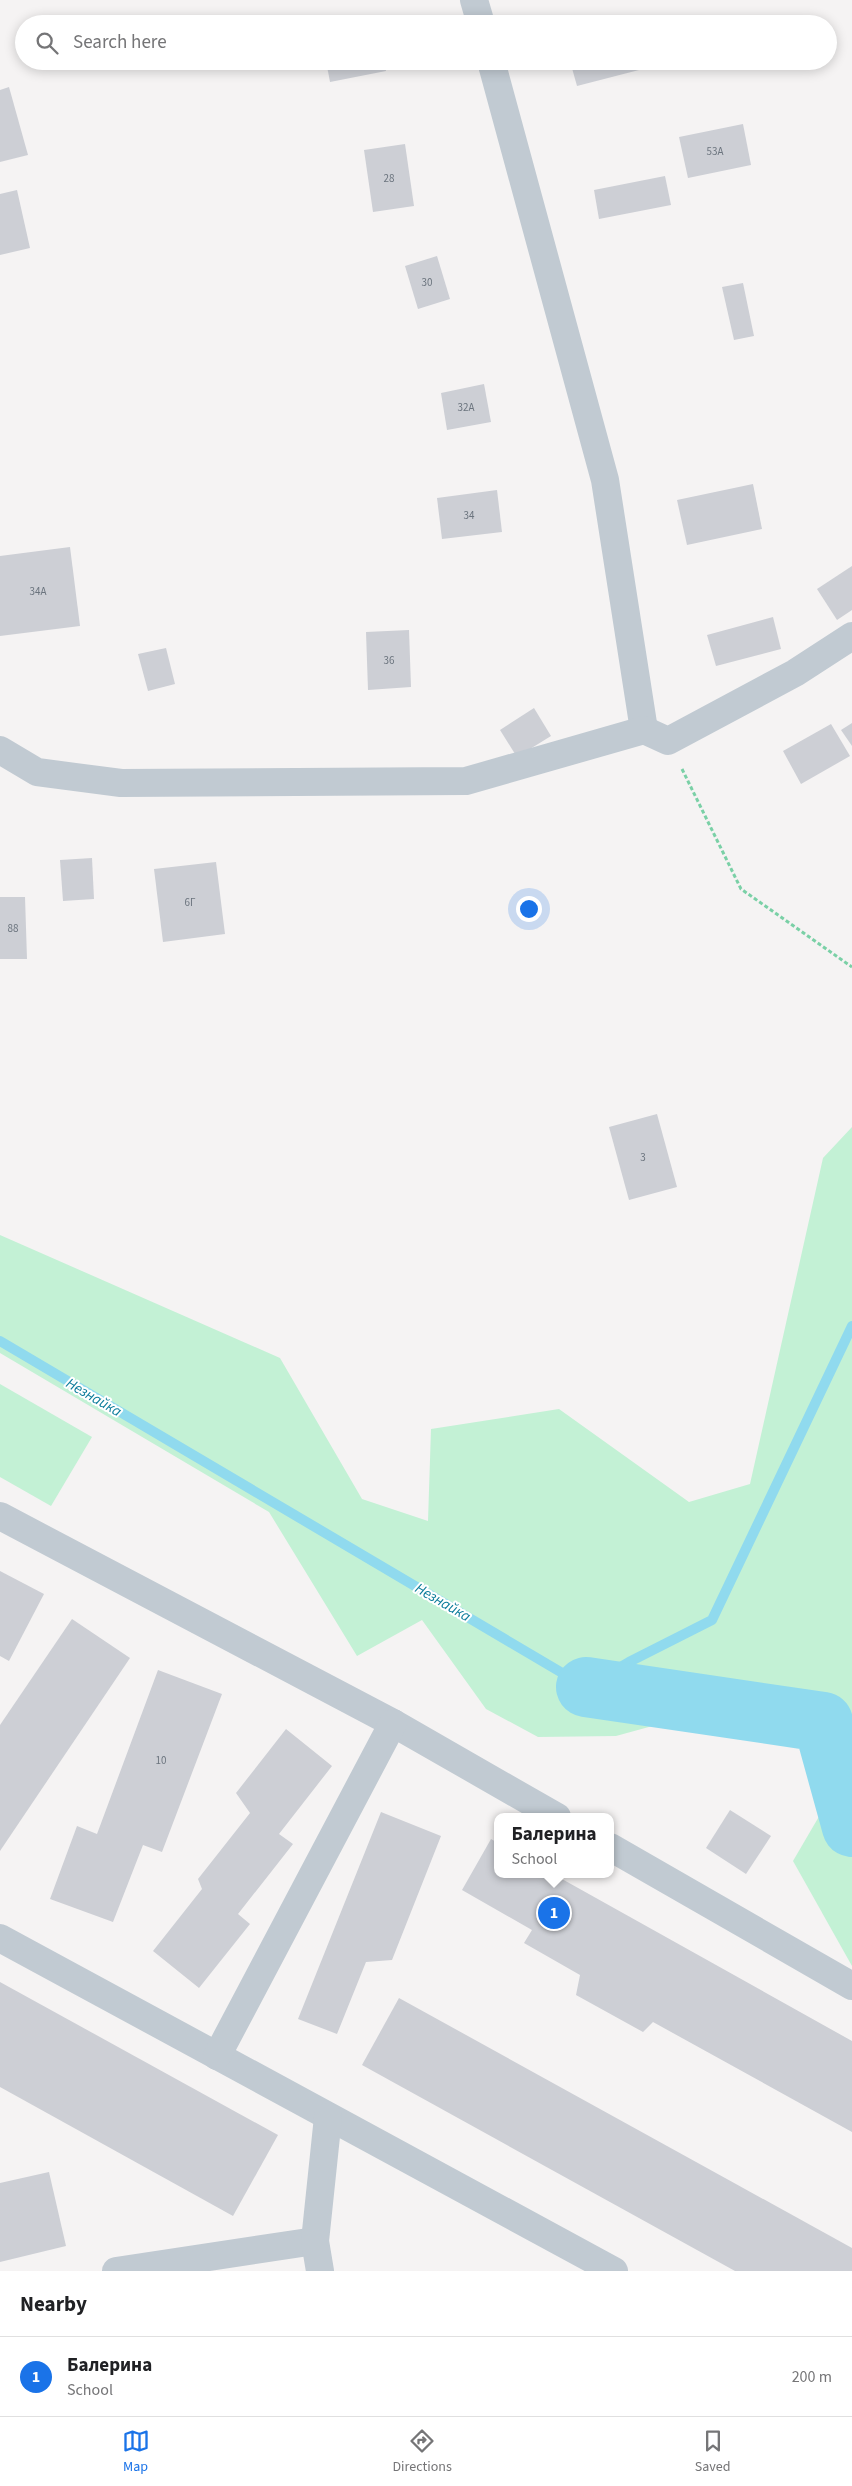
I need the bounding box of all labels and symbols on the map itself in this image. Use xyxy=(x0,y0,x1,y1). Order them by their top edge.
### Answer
house number: 53А xyxy=(707,144,723,159)
house number: 28 xyxy=(384,171,395,186)
house number: 30 xyxy=(422,275,432,290)
house number: 32А xyxy=(458,400,474,415)
house number: 34 xyxy=(464,508,475,523)
house number: 34А xyxy=(30,584,46,599)
house number: 36 xyxy=(384,653,395,668)
house number: 6Г xyxy=(185,895,196,910)
your location xyxy=(516,896,542,922)
house number: 88 xyxy=(8,921,19,936)
house number: 3 xyxy=(640,1150,646,1165)
water label: Незнайка xyxy=(62,1373,126,1422)
water label: Незнайка xyxy=(411,1578,475,1627)
house number: 10 xyxy=(156,1753,166,1768)
pin: 1 xyxy=(538,1894,570,1932)

